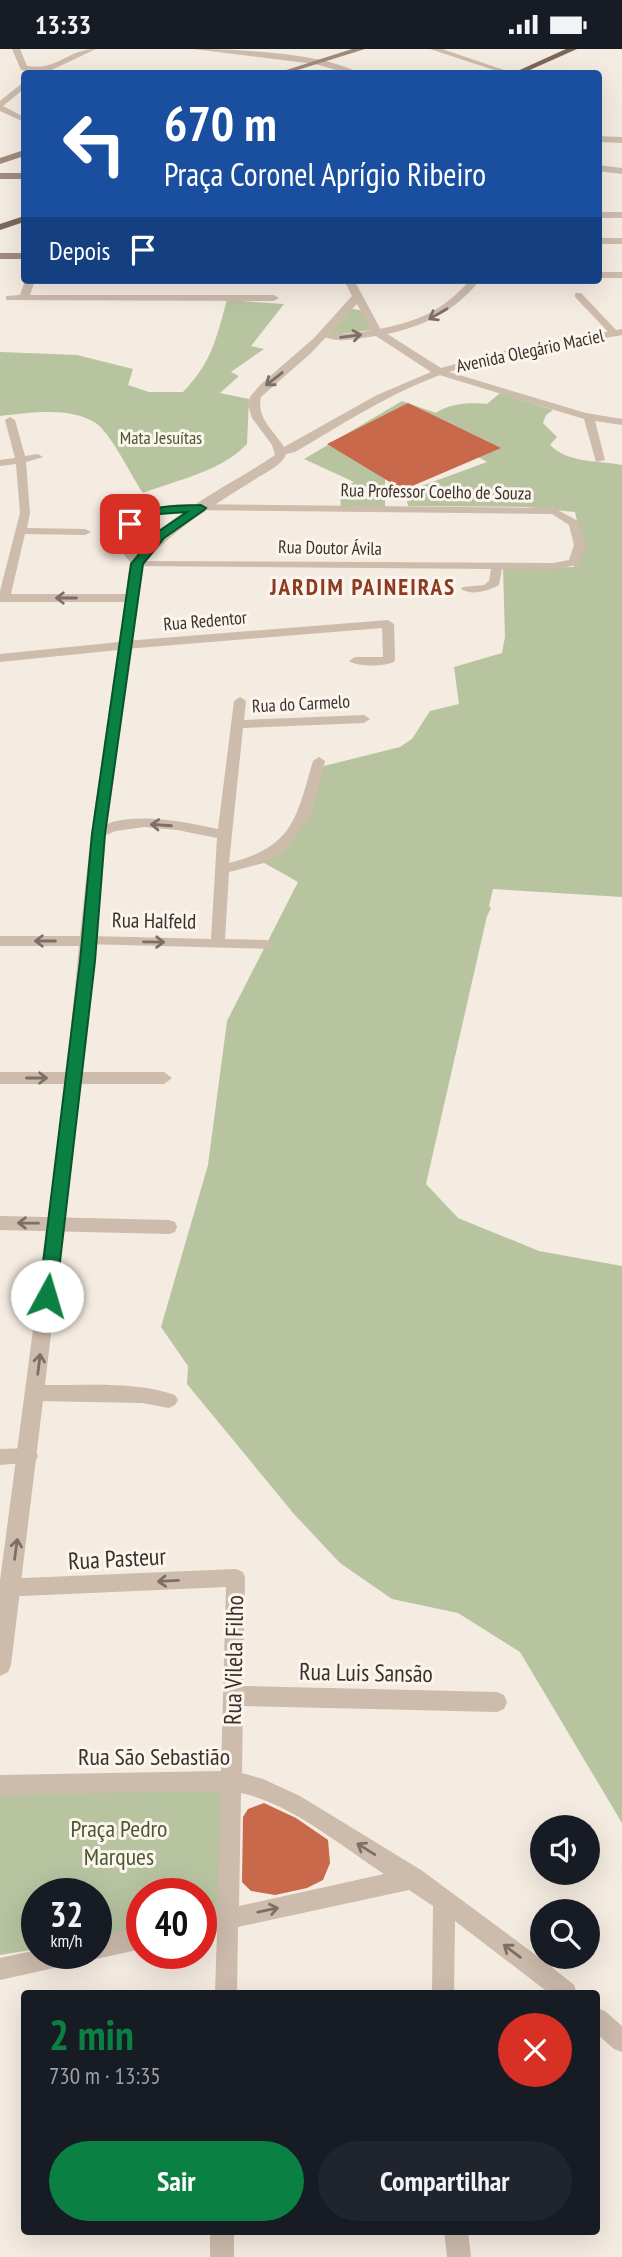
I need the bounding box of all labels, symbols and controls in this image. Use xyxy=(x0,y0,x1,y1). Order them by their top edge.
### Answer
text: 13:33 xyxy=(35,8,91,41)
text: 670 m xyxy=(164,91,277,155)
icon: left xyxy=(49,98,140,189)
text: Praça Coronel Aprígio Ribeiro xyxy=(164,153,486,195)
icon: arrive xyxy=(124,231,162,269)
text: Depois xyxy=(49,234,110,267)
one-way arrow xyxy=(429,307,449,321)
street label: Avenida Olegário Maciel xyxy=(454,323,607,377)
one-way arrow xyxy=(339,330,362,343)
one-way arrow xyxy=(265,372,283,387)
park label: Mata Jesuítas xyxy=(120,426,202,449)
street label: Rua Professor Coelho de Souza xyxy=(340,478,532,505)
pin xyxy=(100,494,160,554)
icon: arrive xyxy=(111,505,149,543)
street label: Rua Doutor Ávila xyxy=(278,535,382,560)
district label: JARDIM PAINEIRAS xyxy=(269,572,456,601)
one-way arrow xyxy=(55,591,78,605)
street label: Rua Redentor xyxy=(162,605,248,636)
street label: Rua do Carmelo xyxy=(251,689,351,718)
one-way arrow xyxy=(150,818,172,831)
street label: Rua Halfeld xyxy=(112,906,196,935)
one-way arrow xyxy=(33,934,56,948)
one-way arrow xyxy=(142,935,165,949)
one-way arrow xyxy=(25,1071,48,1085)
one-way arrow xyxy=(17,1216,40,1230)
position arrow xyxy=(10,1259,84,1333)
one-way arrow xyxy=(33,1353,46,1376)
one-way arrow xyxy=(10,1538,23,1561)
street label: Rua Pasteur xyxy=(67,1540,167,1577)
one-way arrow xyxy=(157,1574,180,1587)
street label: Rua Vilela Filho xyxy=(217,1595,250,1725)
street label: Rua Luis Sansão xyxy=(299,1656,433,1689)
street label: Rua São Sebastião xyxy=(78,1741,230,1772)
park label: Praça Pedro Marques xyxy=(71,1813,167,1872)
map controls xyxy=(530,1815,600,1969)
button: sound xyxy=(530,1815,600,1885)
one-way arrow xyxy=(357,1842,377,1856)
speed limit sign: 40 xyxy=(126,1878,217,1969)
text: 32 xyxy=(50,1891,83,1937)
button: search xyxy=(530,1899,600,1969)
one-way arrow xyxy=(256,1903,279,1916)
text: km/h xyxy=(51,1929,82,1952)
one-way arrow xyxy=(503,1944,522,1959)
text: 2 min xyxy=(49,2007,134,2062)
button: close xyxy=(498,2013,572,2087)
text: 730 m · 13:35 xyxy=(49,2061,161,2090)
button: Sair xyxy=(49,2141,304,2221)
button: Compartilhar xyxy=(318,2141,572,2221)

